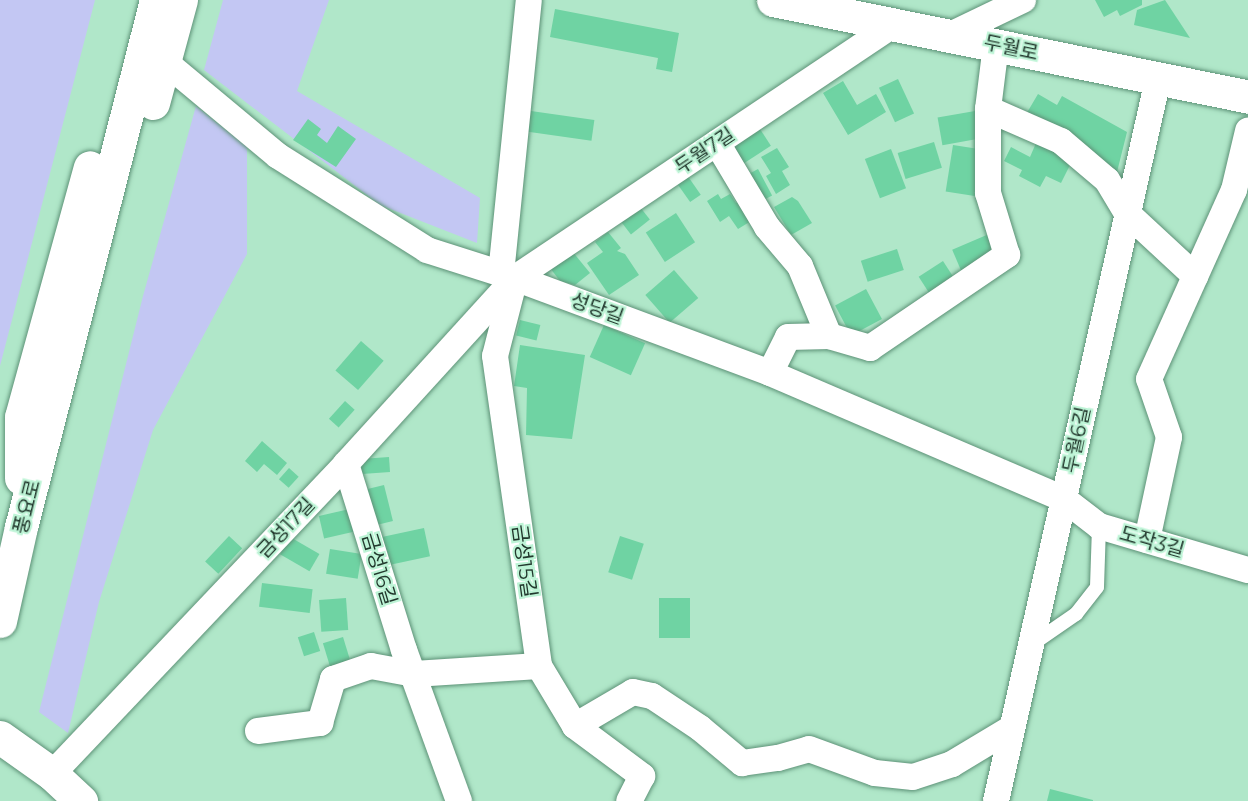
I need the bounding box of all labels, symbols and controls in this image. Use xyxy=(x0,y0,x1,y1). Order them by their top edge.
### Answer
street label: 두월로 xyxy=(982,31,1040,65)
street label: 두월7길 xyxy=(671,122,739,180)
street label: 성당길 xyxy=(567,288,627,330)
street label: 두월6길 xyxy=(1058,405,1096,475)
street label: 풍요로 xyxy=(9,477,45,537)
street label: 금성17길 xyxy=(252,493,320,563)
street label: 도작3길 xyxy=(1117,521,1187,563)
street label: 금성15길 xyxy=(507,523,541,599)
street label: 금성16길 xyxy=(357,530,401,608)

